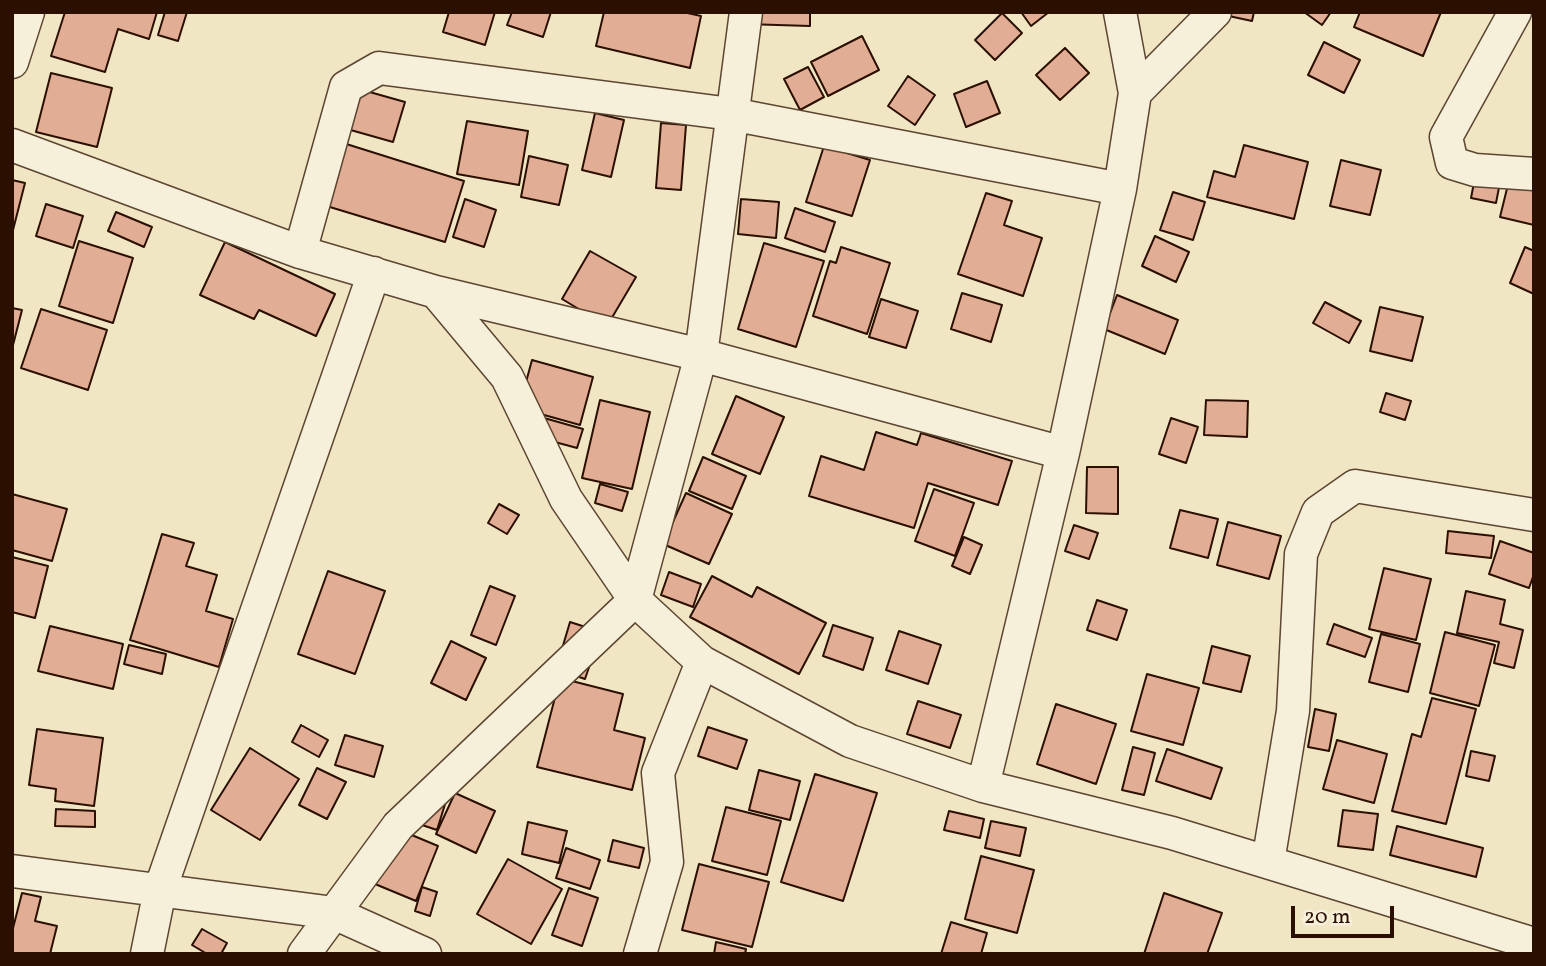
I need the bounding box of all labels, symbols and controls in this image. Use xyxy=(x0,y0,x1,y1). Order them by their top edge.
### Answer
scale bar xyxy=(1294,892,1397,936)
text: 20 m xyxy=(1304,903,1350,932)

